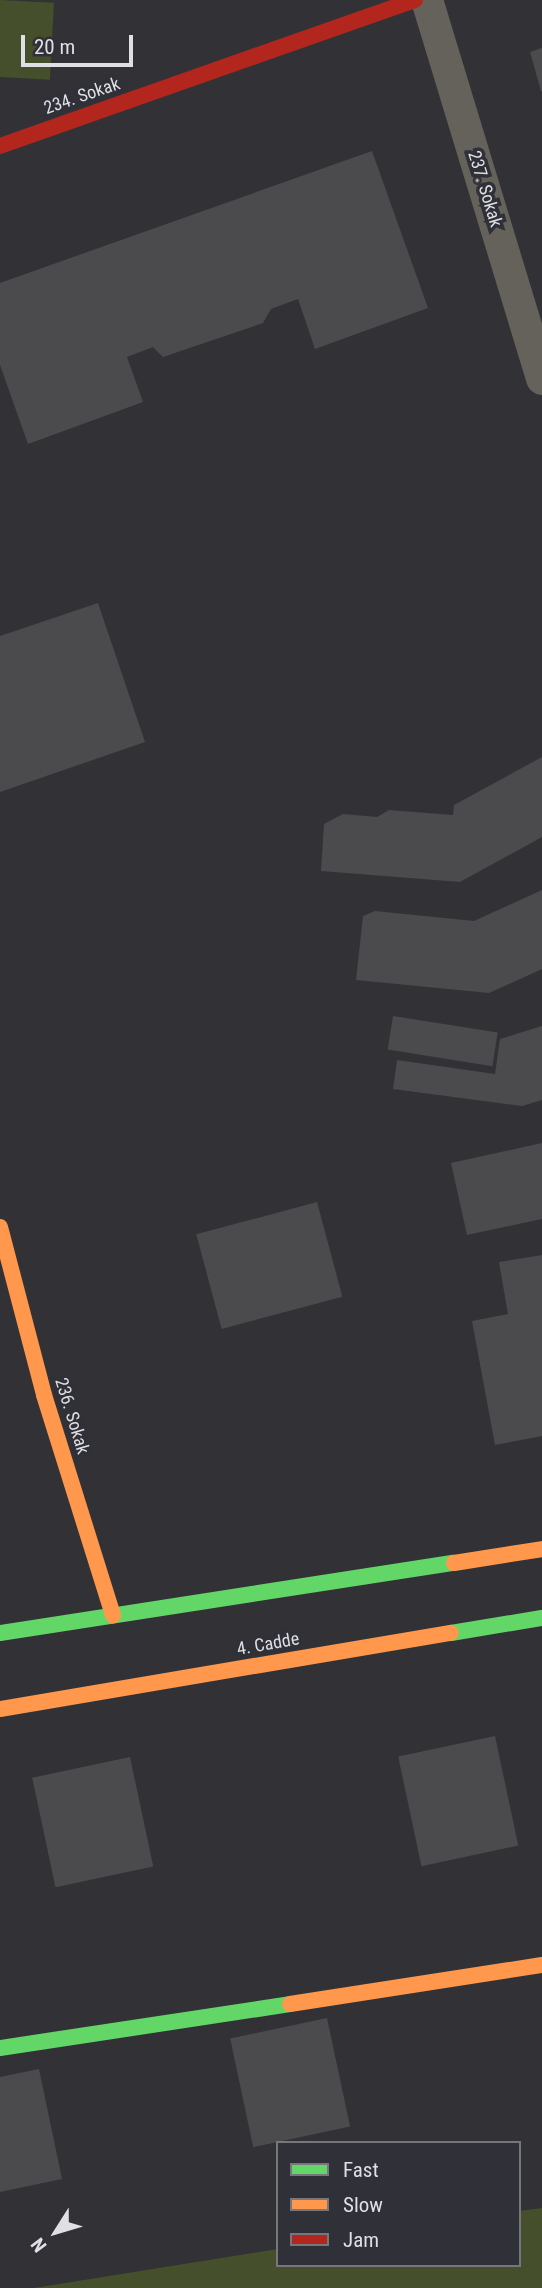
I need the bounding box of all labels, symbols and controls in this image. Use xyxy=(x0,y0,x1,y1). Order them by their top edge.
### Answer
scale bar xyxy=(24,21,136,65)
text: 20 m xyxy=(34,35,75,59)
street label: 234. Sokak xyxy=(41,73,123,119)
street label: 237. Sokak xyxy=(463,148,507,230)
street label: 236. Sokak xyxy=(50,1375,94,1457)
street label: 4. Cadde xyxy=(235,1628,301,1660)
legend xyxy=(276,2141,521,2267)
text: Fast xyxy=(343,2158,379,2182)
text: Slow xyxy=(343,2193,383,2217)
north arrow xyxy=(21,2197,91,2267)
text: Jam xyxy=(343,2228,379,2252)
text: N xyxy=(26,2233,52,2257)

